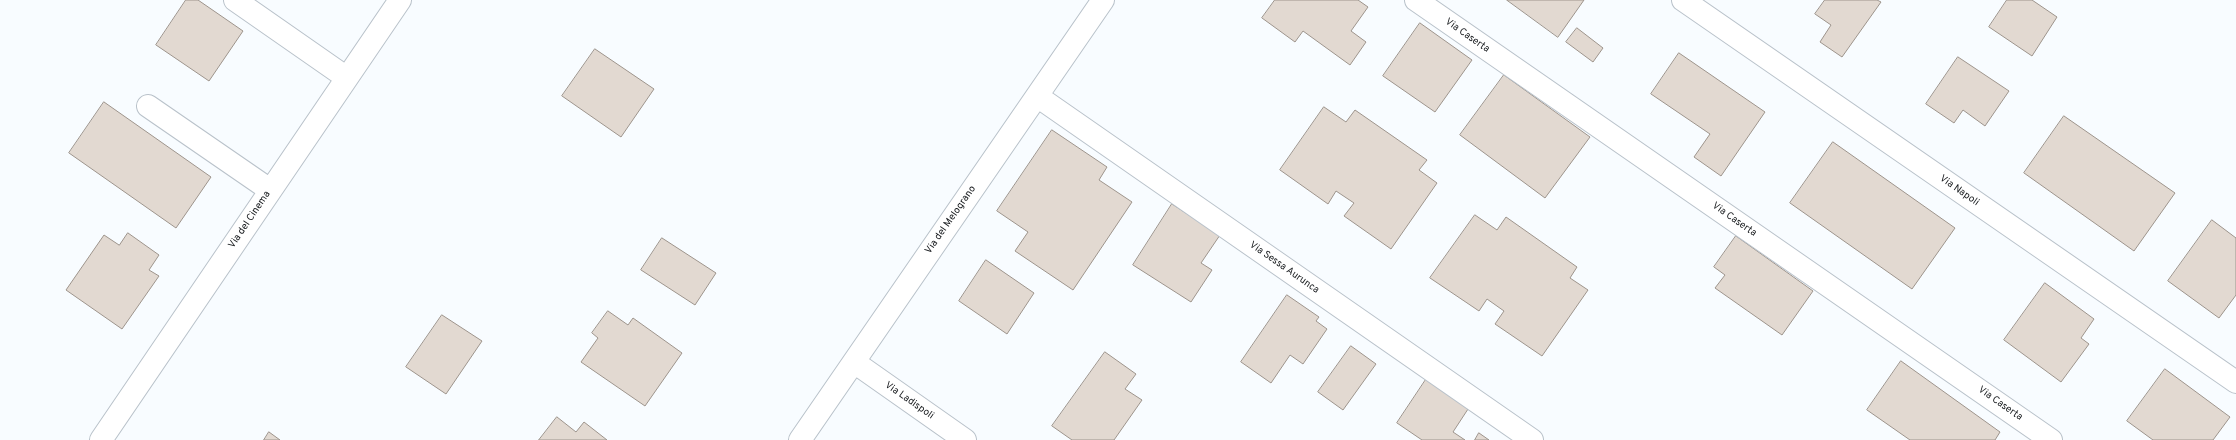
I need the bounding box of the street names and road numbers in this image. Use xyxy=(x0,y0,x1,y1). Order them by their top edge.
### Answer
street label: Via Caserta xyxy=(1442,16,1492,56)
street label: Via Napoli xyxy=(1937,173,1981,209)
street label: Via del Melograno xyxy=(923,184,979,256)
street label: Via del Cinema xyxy=(226,189,274,251)
street label: Via Caserta xyxy=(1709,200,1759,240)
street label: Via Sessa Aurunca xyxy=(1247,239,1321,297)
street label: Via Ladispoli xyxy=(882,380,936,422)
street label: Via Caserta xyxy=(1975,384,2025,424)

